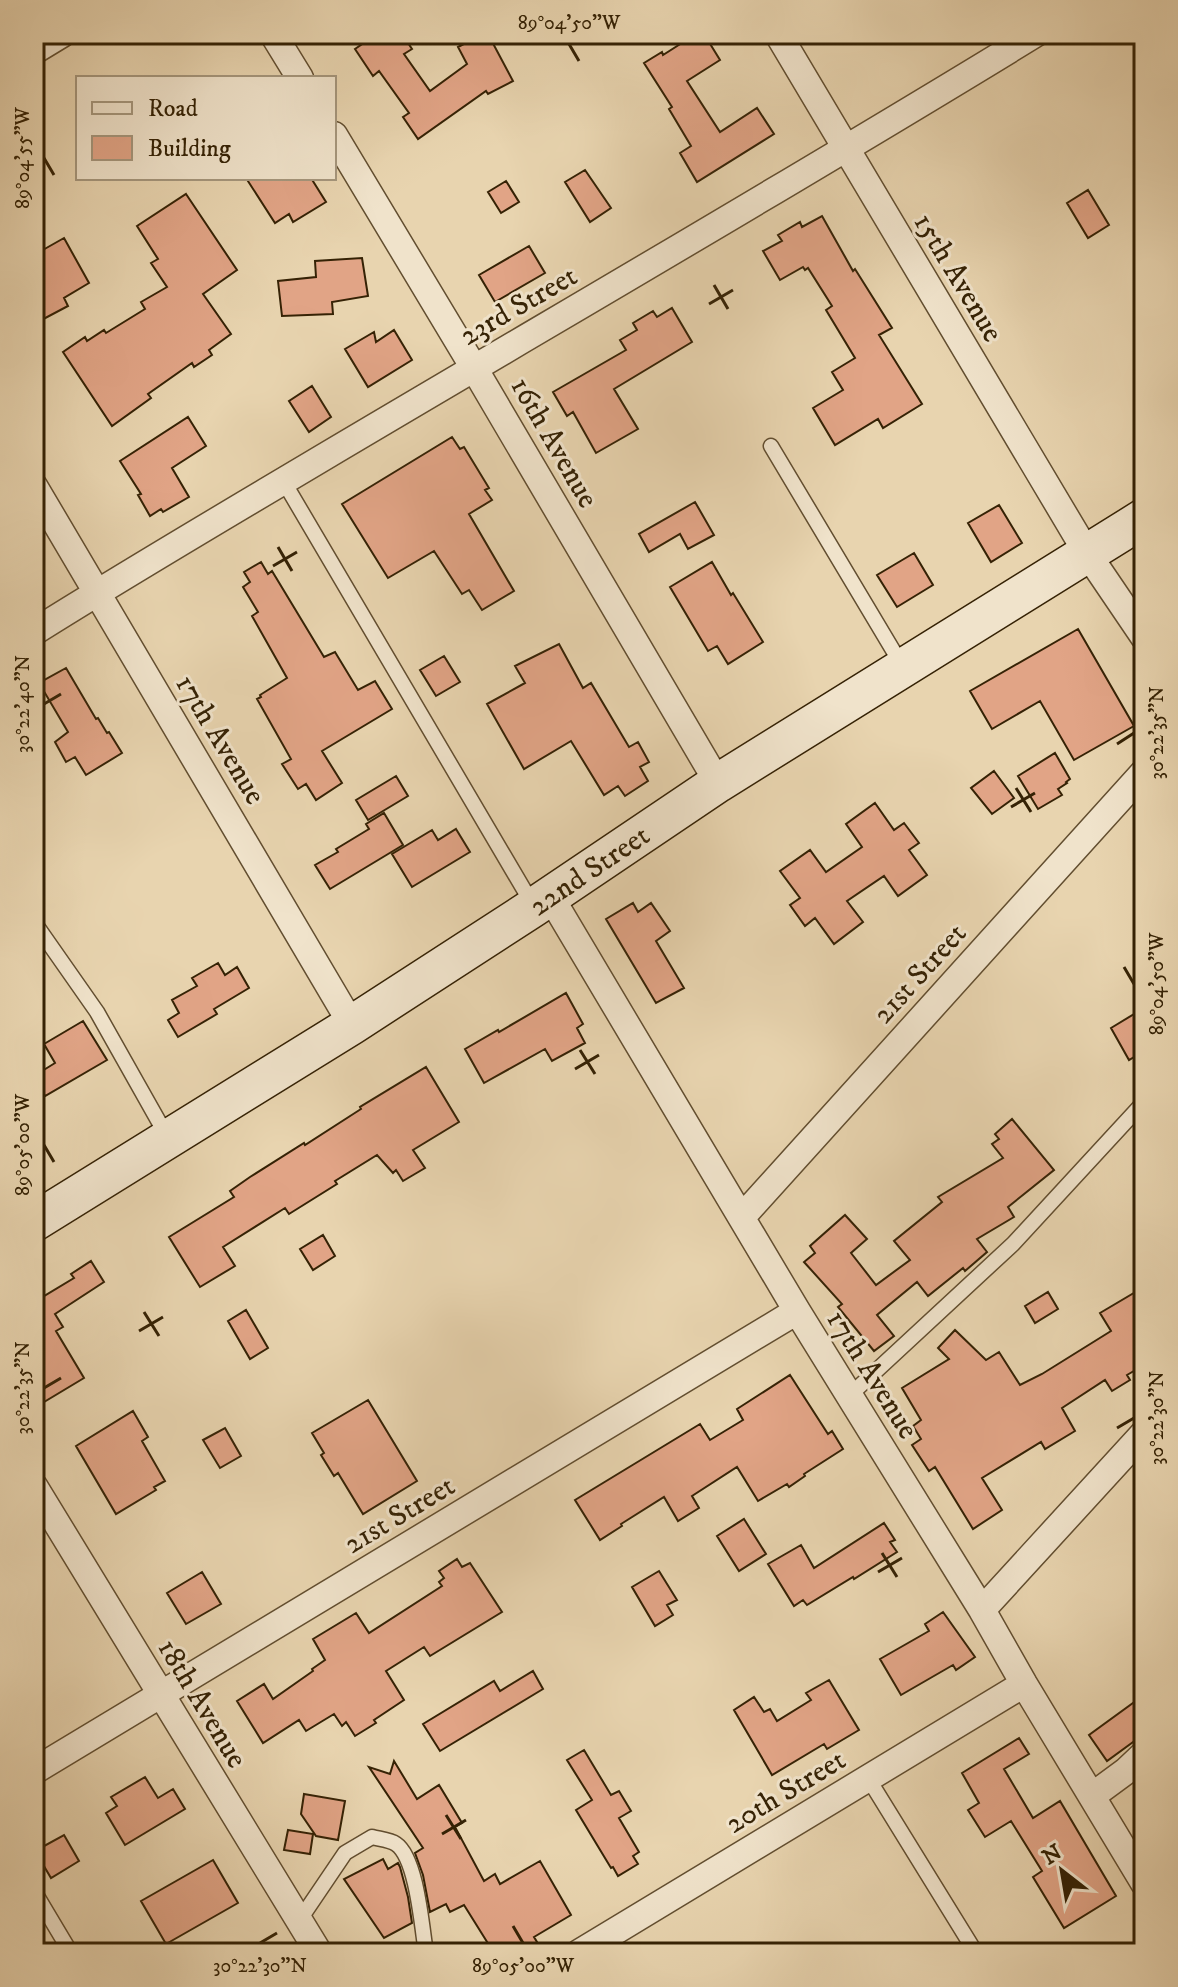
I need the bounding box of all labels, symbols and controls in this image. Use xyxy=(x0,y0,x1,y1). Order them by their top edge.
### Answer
text: 89°04'50"W xyxy=(518,11,621,36)
legend xyxy=(76,76,336,180)
text: Road xyxy=(148,94,198,124)
text: 89°04'55"W xyxy=(11,106,36,209)
text: Building xyxy=(148,134,231,164)
street label: 15th Avenue xyxy=(905,207,1011,349)
street label: 23rd Street xyxy=(453,258,584,355)
street label: 16th Avenue xyxy=(501,371,606,515)
text: 30°22'40"N xyxy=(11,655,36,753)
street label: 17th Avenue xyxy=(166,668,273,811)
text: 30°22'35"N xyxy=(1145,686,1170,780)
street label: 22nd Street xyxy=(523,817,657,925)
street label: 21st Street xyxy=(865,916,975,1032)
text: 89°04'50"W xyxy=(1145,932,1170,1035)
text: 89°05'00"W xyxy=(11,1093,36,1196)
street label: 17th Avenue xyxy=(818,1303,926,1446)
text: 30°22'35"N xyxy=(11,1341,36,1435)
text: 30°22'30"N xyxy=(1145,1371,1170,1465)
street label: 21st Street xyxy=(338,1468,462,1563)
street label: 18th Avenue xyxy=(149,1632,255,1775)
street label: 20th Street xyxy=(719,1742,853,1843)
north arrow xyxy=(1022,1831,1102,1911)
text: N xyxy=(1038,1839,1067,1871)
text: 30°22'30"N xyxy=(213,1954,307,1979)
text: 89°05'00"W xyxy=(472,1954,575,1979)

